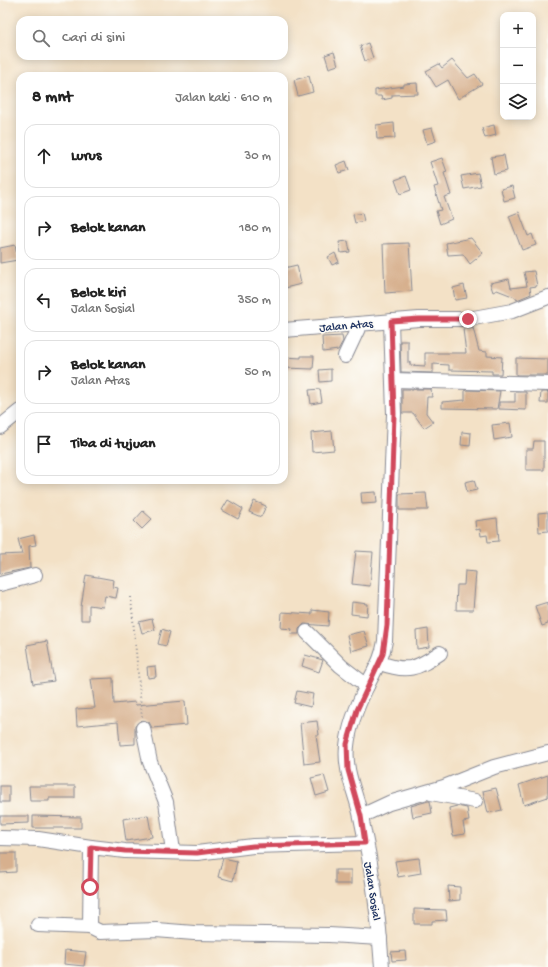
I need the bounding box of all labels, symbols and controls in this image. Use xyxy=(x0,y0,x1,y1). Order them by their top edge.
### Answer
map controls xyxy=(500,12,536,120)
button: + xyxy=(500,12,536,48)
search box xyxy=(16,16,288,60)
icon: search xyxy=(30,27,52,49)
text: Cari di sini xyxy=(62,29,125,47)
button: − xyxy=(500,48,536,84)
button: layers xyxy=(500,84,536,120)
text: 8 mnt xyxy=(32,88,72,108)
text: Jalan kaki · 610 m xyxy=(175,91,272,106)
icon: ahead xyxy=(33,145,55,167)
text: Lurus xyxy=(71,147,101,165)
text: 30 m xyxy=(245,149,271,164)
icon: right xyxy=(33,217,55,239)
text: Belok kanan xyxy=(71,219,145,237)
text: 180 m xyxy=(239,221,271,236)
text: Belok kiri xyxy=(71,284,126,302)
icon: left xyxy=(33,289,55,311)
text: 350 m xyxy=(238,293,271,308)
text: Jalan Sosial xyxy=(71,302,135,317)
route end xyxy=(459,310,477,328)
street label: Jalan Atas xyxy=(319,318,374,336)
text: Belok kanan xyxy=(71,356,145,374)
icon: right xyxy=(33,361,55,383)
text: 50 m xyxy=(244,365,271,380)
text: Jalan Atas xyxy=(71,374,129,389)
icon: arrive xyxy=(33,433,55,455)
text: Tiba di tujuan xyxy=(71,435,155,453)
street label: Jalan Sosial xyxy=(359,861,383,922)
route start xyxy=(81,878,99,896)

